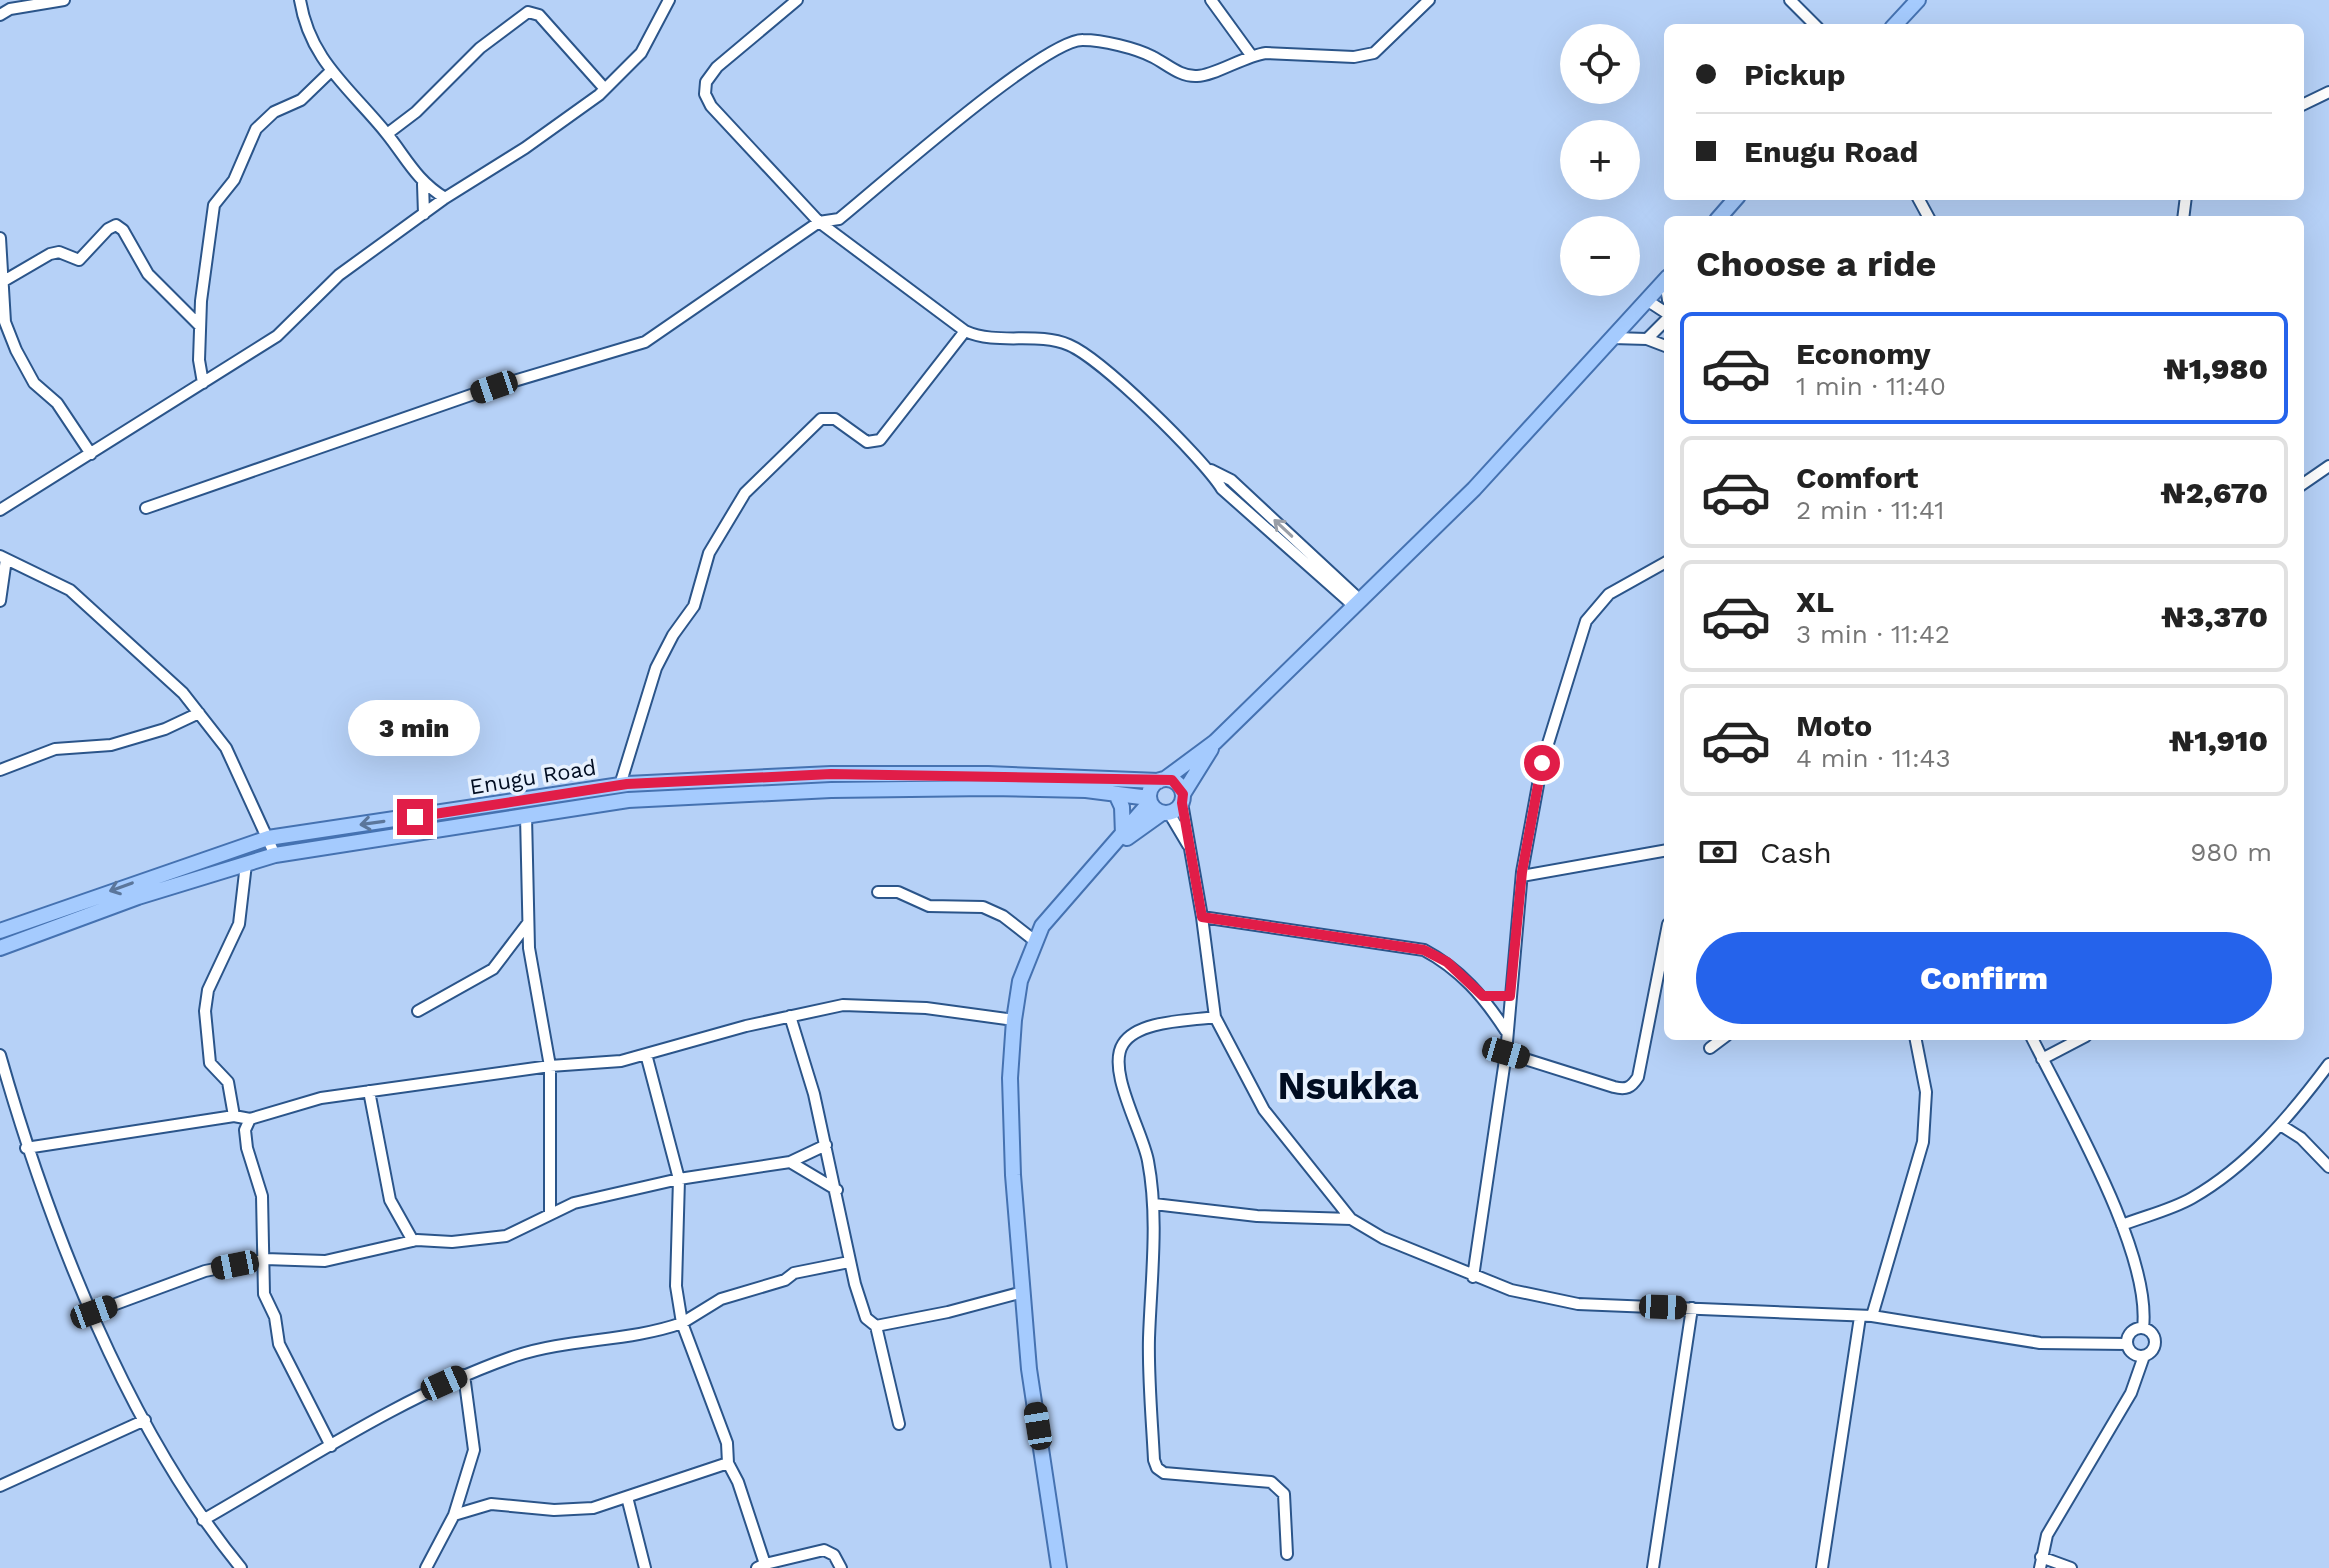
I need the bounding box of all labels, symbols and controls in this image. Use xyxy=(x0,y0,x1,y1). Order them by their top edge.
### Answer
map controls xyxy=(1560,24,1640,296)
button: locate xyxy=(1560,24,1640,104)
text: Pickup xyxy=(1744,57,1846,92)
button: + xyxy=(1560,120,1640,200)
text: Enugu Road xyxy=(1744,134,1918,169)
button: − xyxy=(1560,216,1640,296)
text: Choose a ride xyxy=(1696,243,1936,285)
icon: car xyxy=(1700,332,1772,404)
text: Economy xyxy=(1796,336,1931,371)
text: ₦1,980 xyxy=(2163,351,2268,386)
car xyxy=(467,368,521,406)
text: 1 min · 11:40 xyxy=(1796,371,1946,401)
icon: car xyxy=(1700,456,1772,528)
text: Comfort xyxy=(1796,460,1918,495)
text: ₦2,670 xyxy=(2160,475,2268,510)
text: 2 min · 11:41 xyxy=(1796,495,1945,525)
one-way arrow xyxy=(1273,519,1293,537)
icon: car xyxy=(1700,580,1772,652)
text: XL xyxy=(1796,584,1834,619)
text: ₦3,370 xyxy=(2161,599,2268,634)
text: 3 min · 11:42 xyxy=(1796,619,1950,649)
callout: 3 min xyxy=(349,701,481,757)
icon: car xyxy=(1700,704,1772,776)
text: Moto xyxy=(1796,708,1872,743)
text: 3 min xyxy=(379,713,449,743)
text: ₦1,910 xyxy=(2169,723,2268,758)
text: 4 min · 11:43 xyxy=(1796,743,1951,773)
route start xyxy=(1524,745,1560,781)
street label: Enugu Road xyxy=(468,755,598,799)
route end xyxy=(397,799,433,835)
one-way arrow xyxy=(359,816,385,831)
icon: cash xyxy=(1696,830,1740,874)
text: Cash xyxy=(1760,835,1832,870)
text: 980 m xyxy=(2190,837,2272,867)
one-way arrow xyxy=(109,881,134,895)
button: Confirm xyxy=(1696,932,2272,1024)
car xyxy=(1480,1035,1532,1071)
district label: Nsukka xyxy=(1278,1064,1418,1108)
car xyxy=(209,1249,261,1281)
car xyxy=(67,1293,121,1331)
car xyxy=(1639,1294,1687,1320)
car xyxy=(417,1362,471,1404)
car xyxy=(1022,1400,1054,1452)

